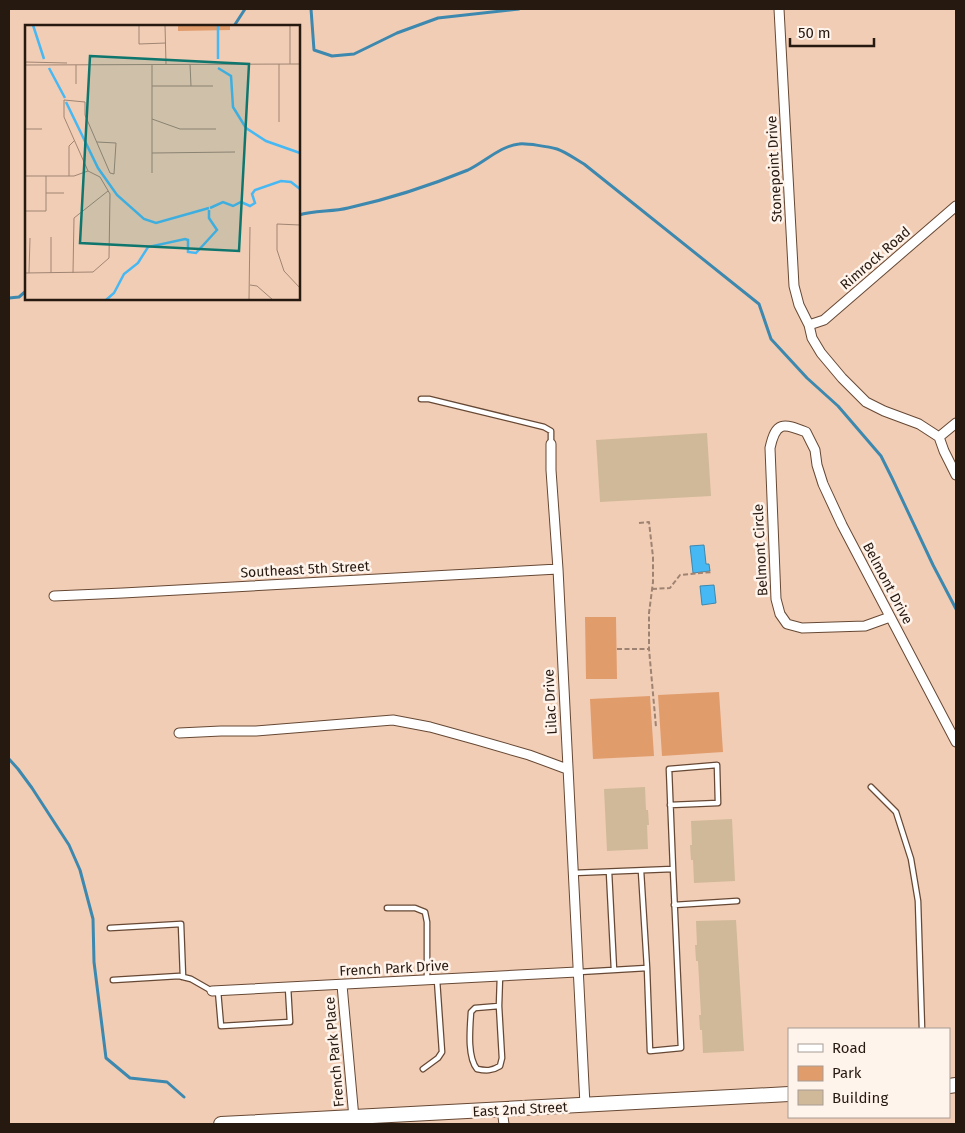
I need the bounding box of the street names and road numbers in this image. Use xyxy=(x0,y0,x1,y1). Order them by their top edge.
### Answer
street label: Stonepoint Drive xyxy=(763,115,786,223)
street label: Rimrock Road xyxy=(837,223,914,293)
street label: Belmont Circle xyxy=(750,503,771,597)
street label: Belmont Drive xyxy=(859,539,916,627)
street label: Southeast 5th Street xyxy=(240,558,371,581)
street label: Lilac Drive xyxy=(540,669,561,735)
street label: French Park Drive xyxy=(339,957,449,980)
street label: French Park Place xyxy=(321,996,348,1108)
street label: East 2nd Street xyxy=(472,1098,569,1120)

